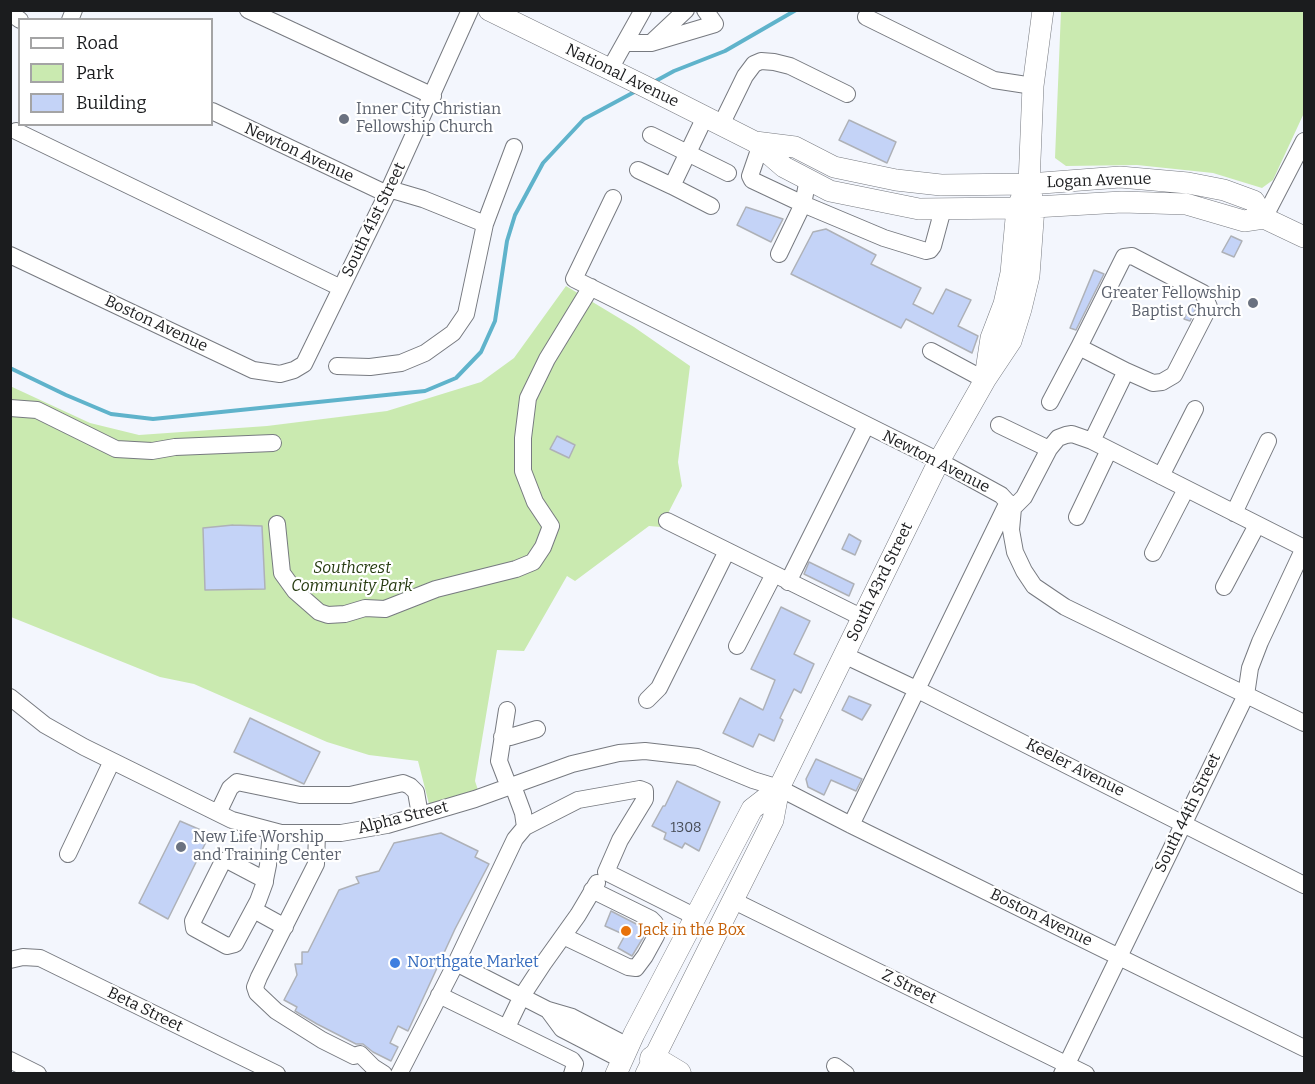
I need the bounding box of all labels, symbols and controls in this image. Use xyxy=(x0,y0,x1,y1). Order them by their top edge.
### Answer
legend xyxy=(18,18,213,126)
text: Road xyxy=(76,32,118,54)
street label: National Avenue xyxy=(562,40,682,112)
text: Park xyxy=(76,62,114,84)
text: Building xyxy=(76,92,147,114)
place label: Inner City Christian Fellowship Church xyxy=(356,100,501,138)
marker: Inner City Christian Fellowship Church xyxy=(337,112,351,126)
street label: Newton Avenue xyxy=(241,119,357,187)
street label: South 41st Street xyxy=(338,160,410,280)
street label: Logan Avenue xyxy=(1046,170,1152,192)
place label: Greater Fellowship Baptist Church xyxy=(1101,284,1241,322)
street label: Boston Avenue xyxy=(101,292,211,356)
marker: Greater Fellowship Baptist Church xyxy=(1246,296,1260,310)
street label: Newton Avenue xyxy=(879,427,993,497)
street label: South 43rd Street xyxy=(843,519,917,645)
park label: Southcrest Community Park xyxy=(291,559,413,597)
street label: Keeler Avenue xyxy=(1023,735,1127,801)
street label: South 44th Street xyxy=(1151,750,1225,876)
street label: Alpha Street xyxy=(356,798,450,838)
house number: 1308 xyxy=(670,820,702,836)
place label: New Life Worship and Training Center xyxy=(193,828,341,866)
marker: New Life Worship and Training Center xyxy=(174,840,188,854)
street label: Boston Avenue xyxy=(987,885,1095,951)
place label: Jack in the Box xyxy=(638,921,745,941)
marker: Jack in the Box xyxy=(619,924,633,938)
place label: Northgate Market xyxy=(407,953,539,973)
marker: Northgate Market xyxy=(388,956,402,970)
street label: Z Street xyxy=(879,966,939,1008)
street label: Beta Street xyxy=(104,983,186,1037)

